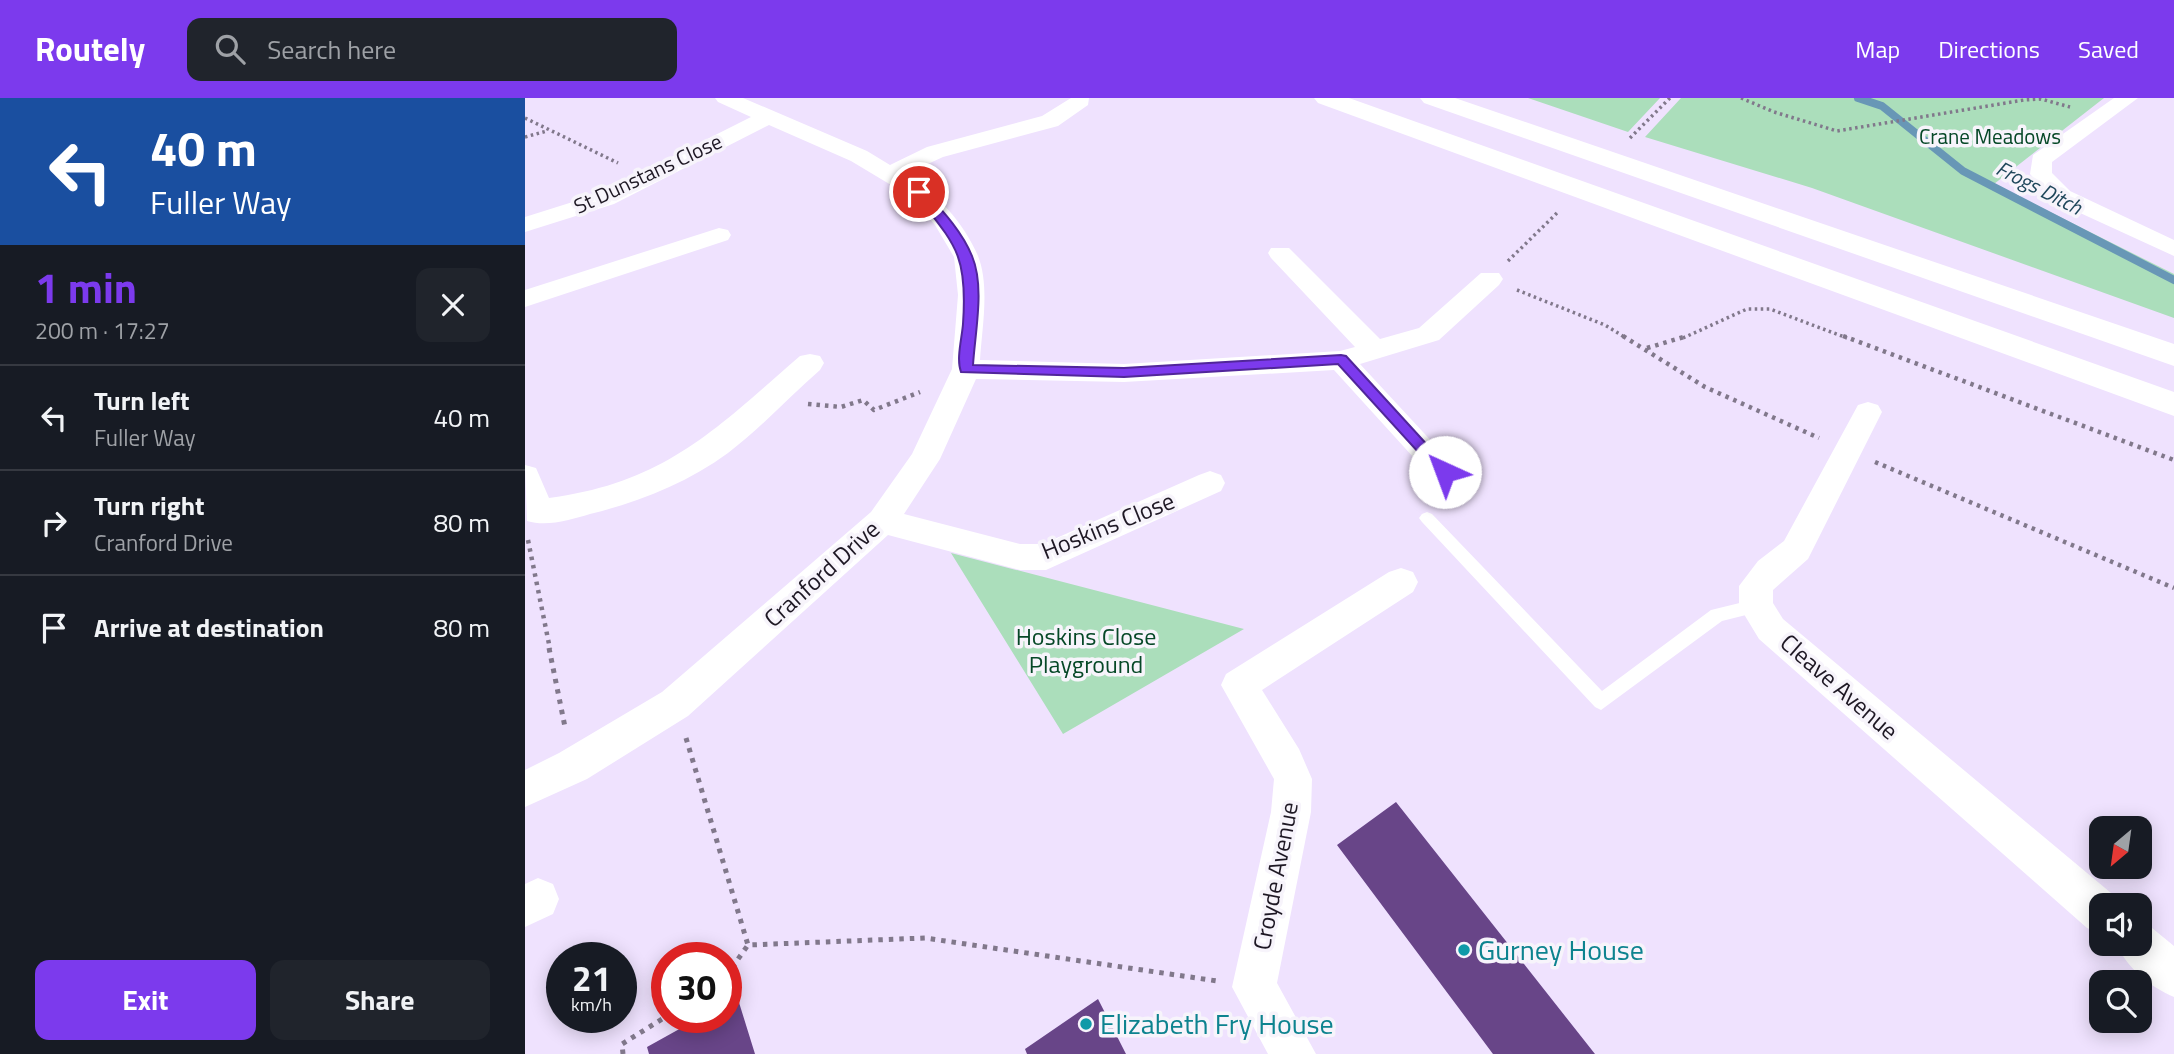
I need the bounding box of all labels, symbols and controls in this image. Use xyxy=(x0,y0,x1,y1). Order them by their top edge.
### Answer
search box xyxy=(187,18,677,81)
text: Routely xyxy=(35,24,145,74)
icon: search xyxy=(211,30,249,68)
text: Search here xyxy=(267,30,396,69)
text: Map xyxy=(1855,31,1900,67)
text: Directions xyxy=(1938,31,2040,67)
text: Saved xyxy=(2078,31,2139,67)
text: 40 m xyxy=(150,110,257,185)
park label: Crane Meadows xyxy=(1919,120,2061,152)
street label: St Dunstans Close xyxy=(568,125,727,221)
icon: left xyxy=(35,126,126,217)
water label: Frogs Ditch xyxy=(1991,152,2089,223)
pin xyxy=(889,162,949,222)
icon: arrive xyxy=(900,173,938,211)
text: Fuller Way xyxy=(150,178,292,226)
text: 1 min xyxy=(35,255,137,319)
button: close xyxy=(416,268,490,342)
text: 200 m · 17:27 xyxy=(35,313,170,348)
text: Turn left xyxy=(94,381,189,420)
text: 40 m xyxy=(433,398,490,437)
icon: left xyxy=(35,399,73,437)
text: Fuller Way xyxy=(94,420,196,455)
position arrow xyxy=(1408,435,1482,509)
street label: Hoskins Close xyxy=(1036,482,1180,568)
text: Turn right xyxy=(94,486,205,525)
text: 80 m xyxy=(433,503,490,542)
icon: right xyxy=(35,504,73,542)
street label: Cranford Drive xyxy=(755,511,887,635)
text: Cranford Drive xyxy=(94,525,233,560)
text: Arrive at destination xyxy=(94,608,324,647)
text: 80 m xyxy=(433,608,490,647)
icon: arrive xyxy=(35,609,73,647)
park label: Hoskins Close Playground xyxy=(1016,618,1156,682)
street label: Cleave Avenue xyxy=(1773,625,1907,748)
street label: Croyde Avenue xyxy=(1243,799,1307,953)
north arrow xyxy=(2089,816,2153,878)
map controls xyxy=(2089,816,2152,1033)
button: sound xyxy=(2089,893,2152,956)
place label: Gurney House xyxy=(1478,928,1644,971)
speed limit sign: 30 xyxy=(651,942,742,1033)
marker: Gurney House xyxy=(1456,942,1472,958)
text: 21 xyxy=(572,951,611,1005)
button: Exit xyxy=(35,960,256,1040)
button: Share xyxy=(270,960,490,1040)
button: search xyxy=(2089,970,2152,1033)
text: km/h xyxy=(571,991,612,1018)
place label: Elizabeth Fry House xyxy=(1100,1002,1334,1045)
marker: Elizabeth Fry House xyxy=(1078,1016,1094,1032)

